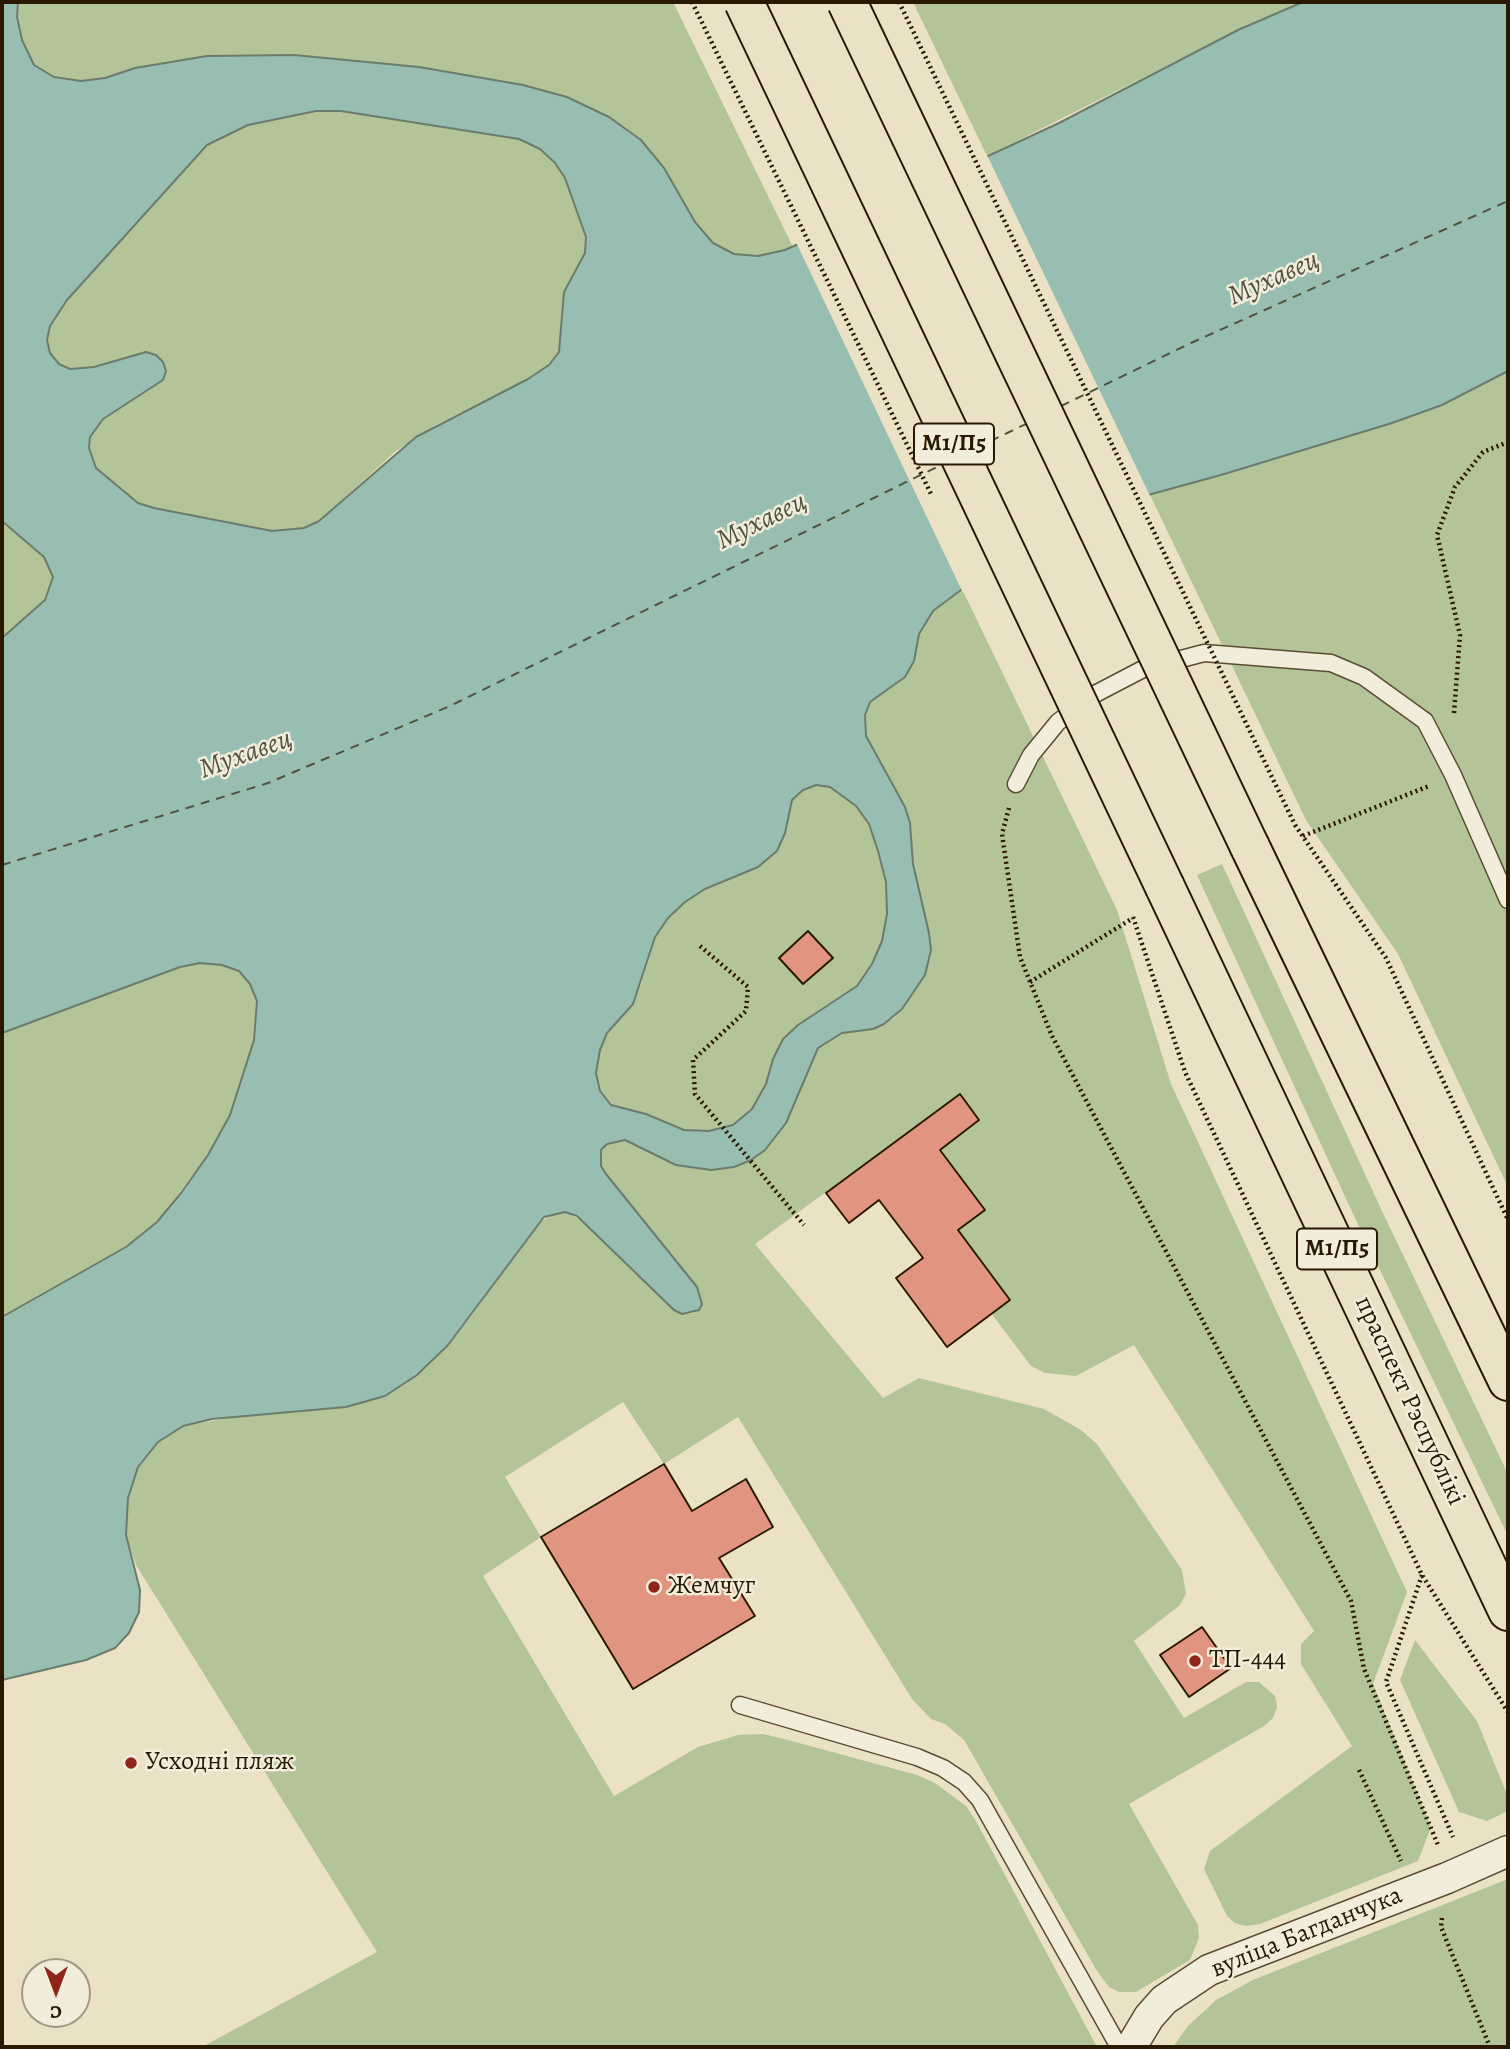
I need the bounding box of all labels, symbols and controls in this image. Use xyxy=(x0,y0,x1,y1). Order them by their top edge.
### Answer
water label: Мухавец xyxy=(1223,244,1325,314)
road number: М1/П5 xyxy=(914,424,994,464)
water label: Мухавец xyxy=(711,486,813,558)
water label: Мухавец xyxy=(195,723,297,787)
road number: М1/П5 xyxy=(1297,1228,1377,1269)
street label: праспект Рэспублікі xyxy=(1347,1291,1471,1511)
place label: Жемчуг xyxy=(668,1571,755,1603)
marker: Жемчуг xyxy=(646,1579,662,1595)
place label: ТП-444 xyxy=(1209,1645,1286,1677)
marker: ТП-444 xyxy=(1187,1653,1203,1669)
place label: Усходні пляж xyxy=(145,1747,294,1779)
marker: Усходні пляж xyxy=(123,1755,139,1771)
street label: вуліца Багданчука xyxy=(1207,1880,1407,1986)
north arrow xyxy=(21,1958,91,2028)
text: С xyxy=(50,1999,62,2025)

